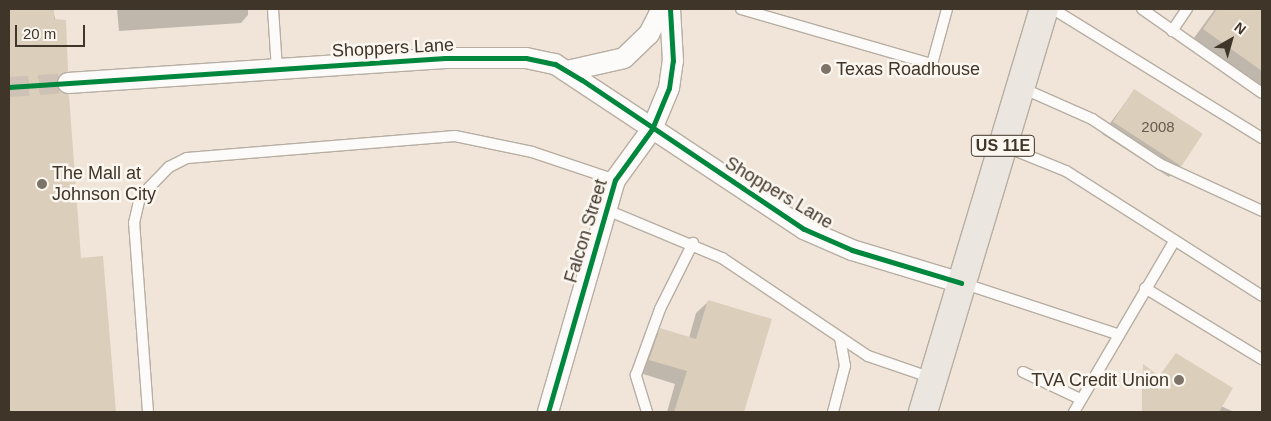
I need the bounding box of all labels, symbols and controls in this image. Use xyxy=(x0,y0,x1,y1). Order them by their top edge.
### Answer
scale bar xyxy=(18,15,88,47)
north arrow xyxy=(1206,15,1256,65)
text: N xyxy=(1231,19,1249,38)
text: 20 m xyxy=(23,25,56,42)
street label: Shoppers Lane xyxy=(331,34,455,62)
place label: Texas Roadhouse xyxy=(836,58,980,80)
marker: Texas Roadhouse xyxy=(820,63,832,75)
house number: 2008 xyxy=(1141,118,1175,136)
road number: US 11E xyxy=(970,132,1036,160)
street label: Shoppers Lane xyxy=(721,152,837,234)
place label: The Mall at Johnson City xyxy=(52,163,156,205)
street label: Falcon Street xyxy=(560,177,612,285)
marker: The Mall at Johnson City xyxy=(36,178,48,190)
place label: TVA Credit Union xyxy=(1030,369,1169,391)
marker: TVA Credit Union xyxy=(1173,374,1185,386)

